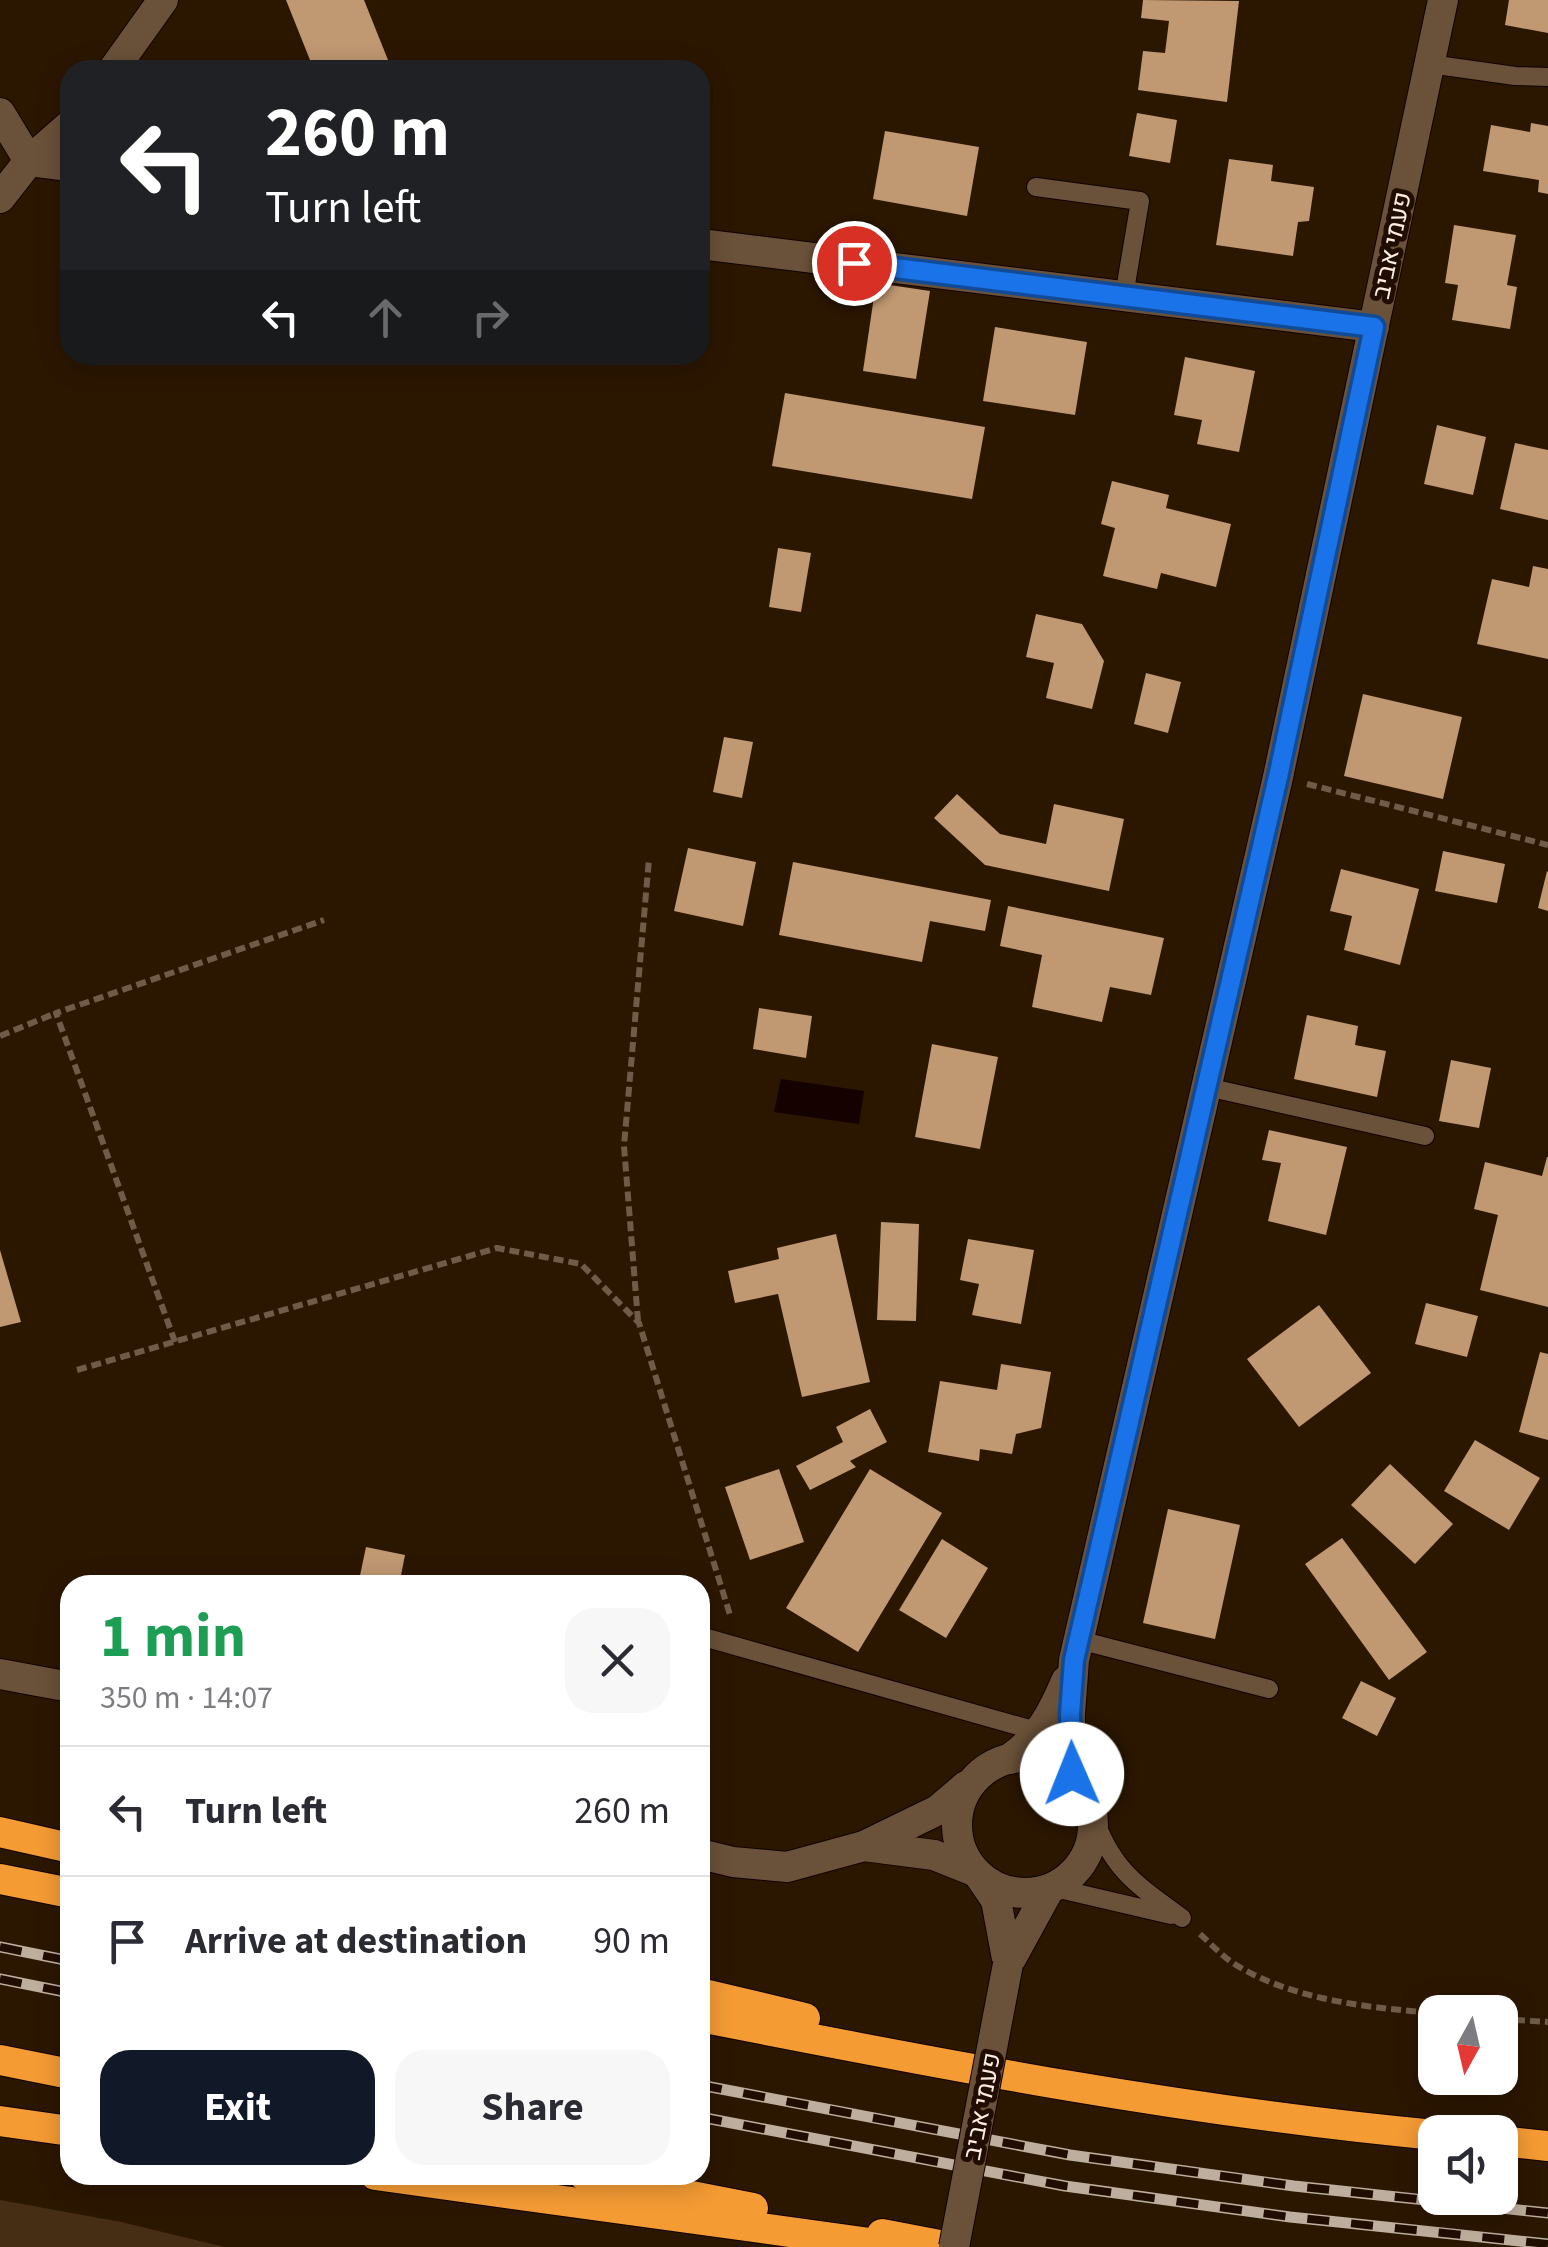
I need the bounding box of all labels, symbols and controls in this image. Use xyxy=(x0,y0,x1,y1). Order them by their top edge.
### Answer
text: 260 m xyxy=(265,83,450,183)
icon: left xyxy=(100,100,230,230)
text: Turn left xyxy=(265,176,421,240)
street label: פעמי אביב xyxy=(1363,188,1421,302)
pin xyxy=(812,221,897,306)
icon: arrive xyxy=(827,236,882,291)
icon: left xyxy=(253,290,308,345)
icon: ahead xyxy=(358,290,413,345)
icon: right xyxy=(463,290,518,345)
text: 1 min xyxy=(100,1595,246,1680)
button: close xyxy=(565,1608,670,1713)
text: 350 m · 14:07 xyxy=(100,1675,273,1721)
position arrow xyxy=(1020,1722,1124,1826)
icon: left xyxy=(100,1784,155,1839)
text: Turn left xyxy=(185,1784,327,1838)
text: 260 m xyxy=(574,1784,670,1838)
icon: arrive xyxy=(100,1914,155,1969)
text: Arrive at destination xyxy=(185,1914,527,1968)
text: 90 m xyxy=(593,1914,670,1968)
north arrow xyxy=(1418,1995,1518,2095)
map controls xyxy=(1418,1995,1518,2215)
button: Exit xyxy=(100,2050,375,2165)
button: Share xyxy=(395,2050,670,2165)
street label: פעמי אביב xyxy=(954,2050,1010,2163)
button: sound xyxy=(1418,2115,1518,2215)

